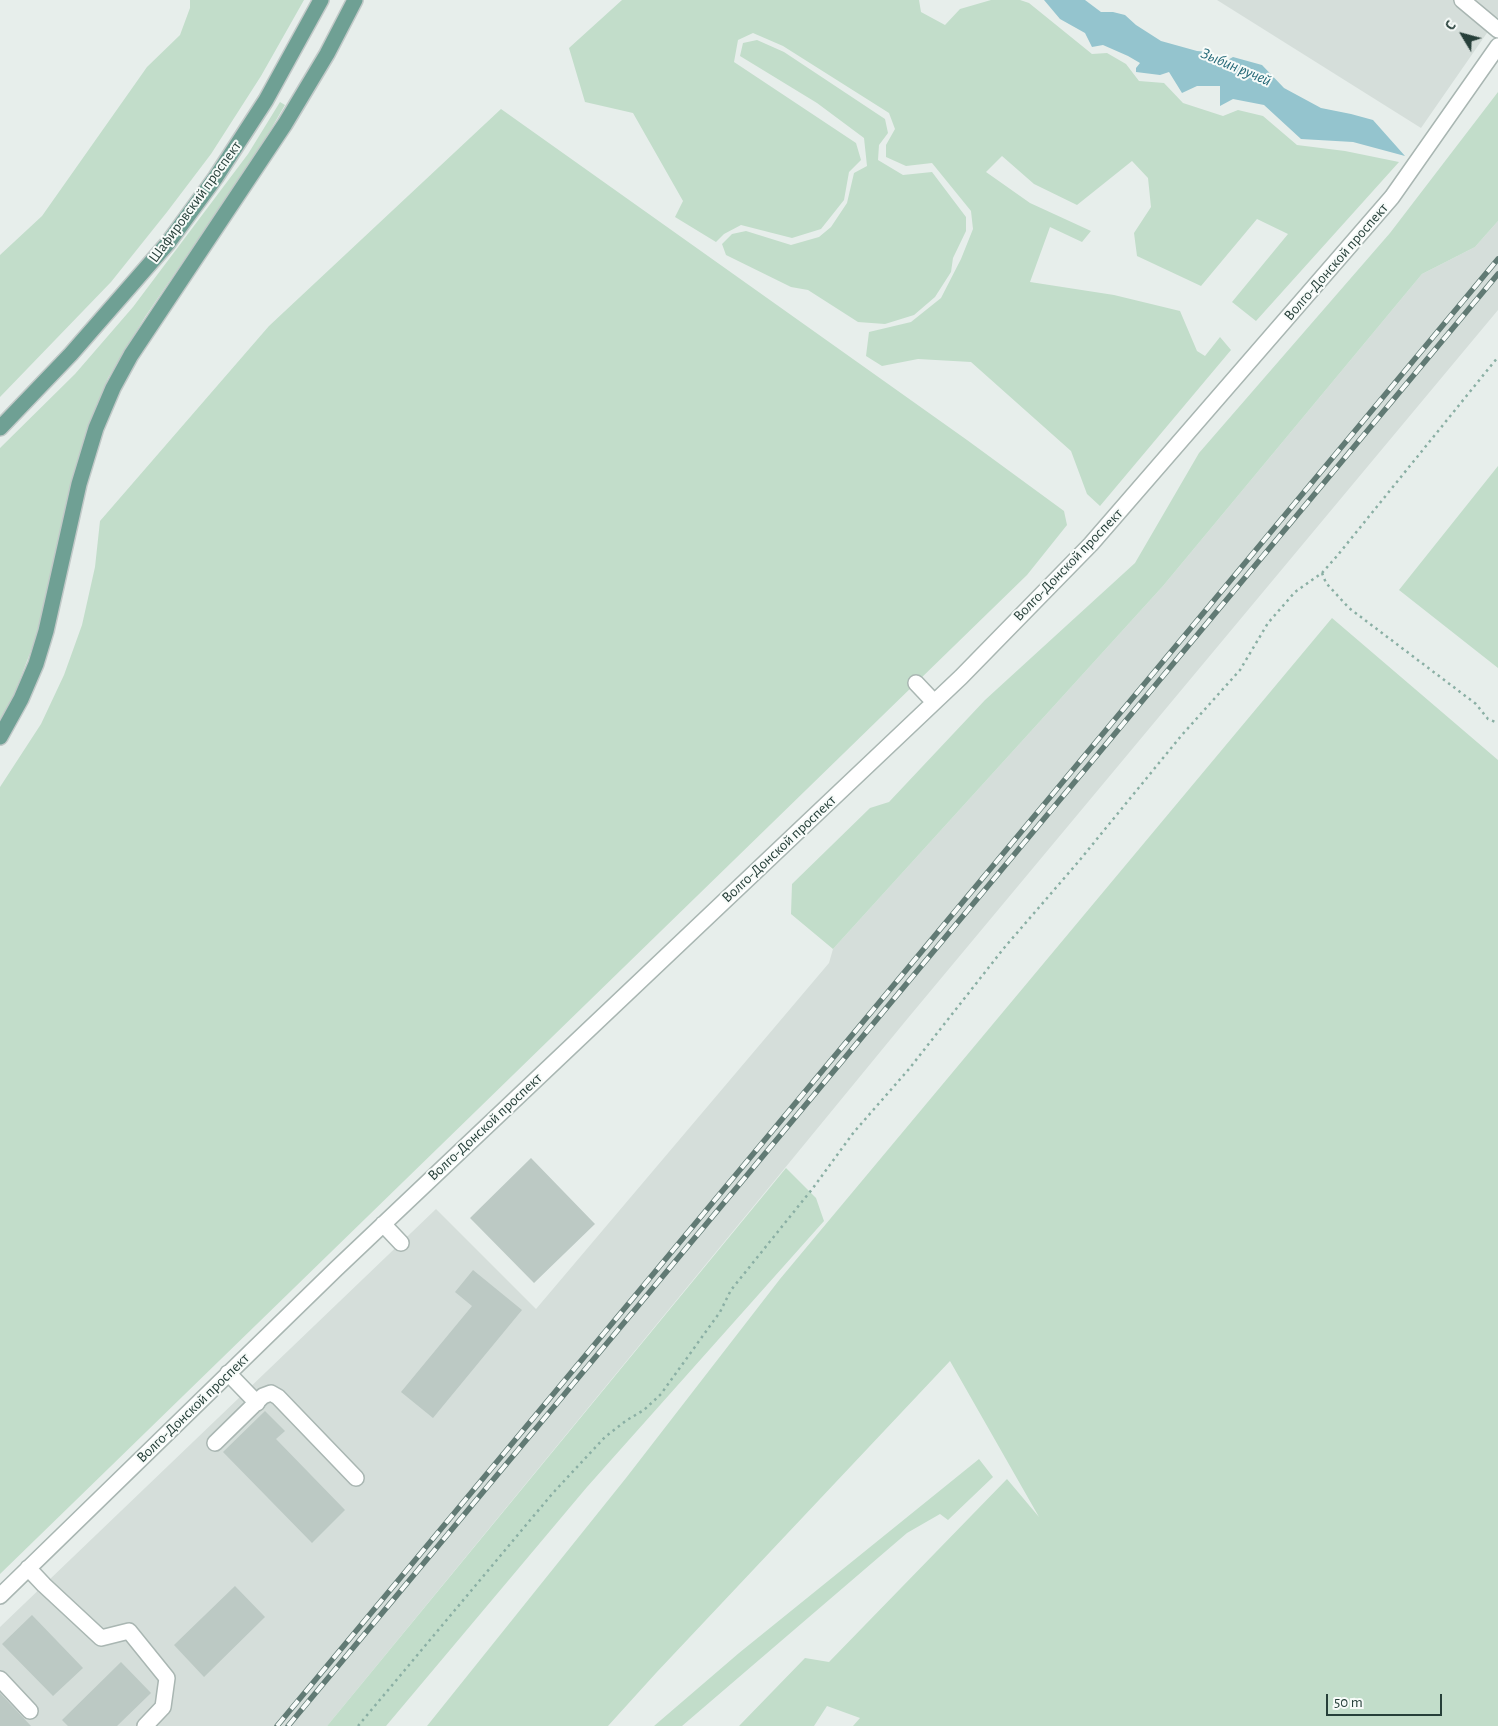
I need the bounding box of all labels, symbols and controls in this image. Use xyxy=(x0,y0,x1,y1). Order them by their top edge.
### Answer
north arrow xyxy=(1438,10,1488,60)
text: С xyxy=(1443,19,1459,33)
water label: Зыбин ручей xyxy=(1198,44,1274,90)
street label: Шафировский проспект xyxy=(145,138,245,266)
street label: Волго-Донской проспект xyxy=(1280,200,1392,324)
street label: Волго-Донской проспект xyxy=(1010,505,1126,625)
street label: Волго-Донской проспект xyxy=(718,791,840,907)
street label: Волго-Донской проспект xyxy=(424,1069,546,1185)
street label: Волго-Донской проспект xyxy=(133,1350,253,1466)
scale bar xyxy=(1328,1684,1444,1716)
text: 50 m xyxy=(1334,1695,1363,1710)

